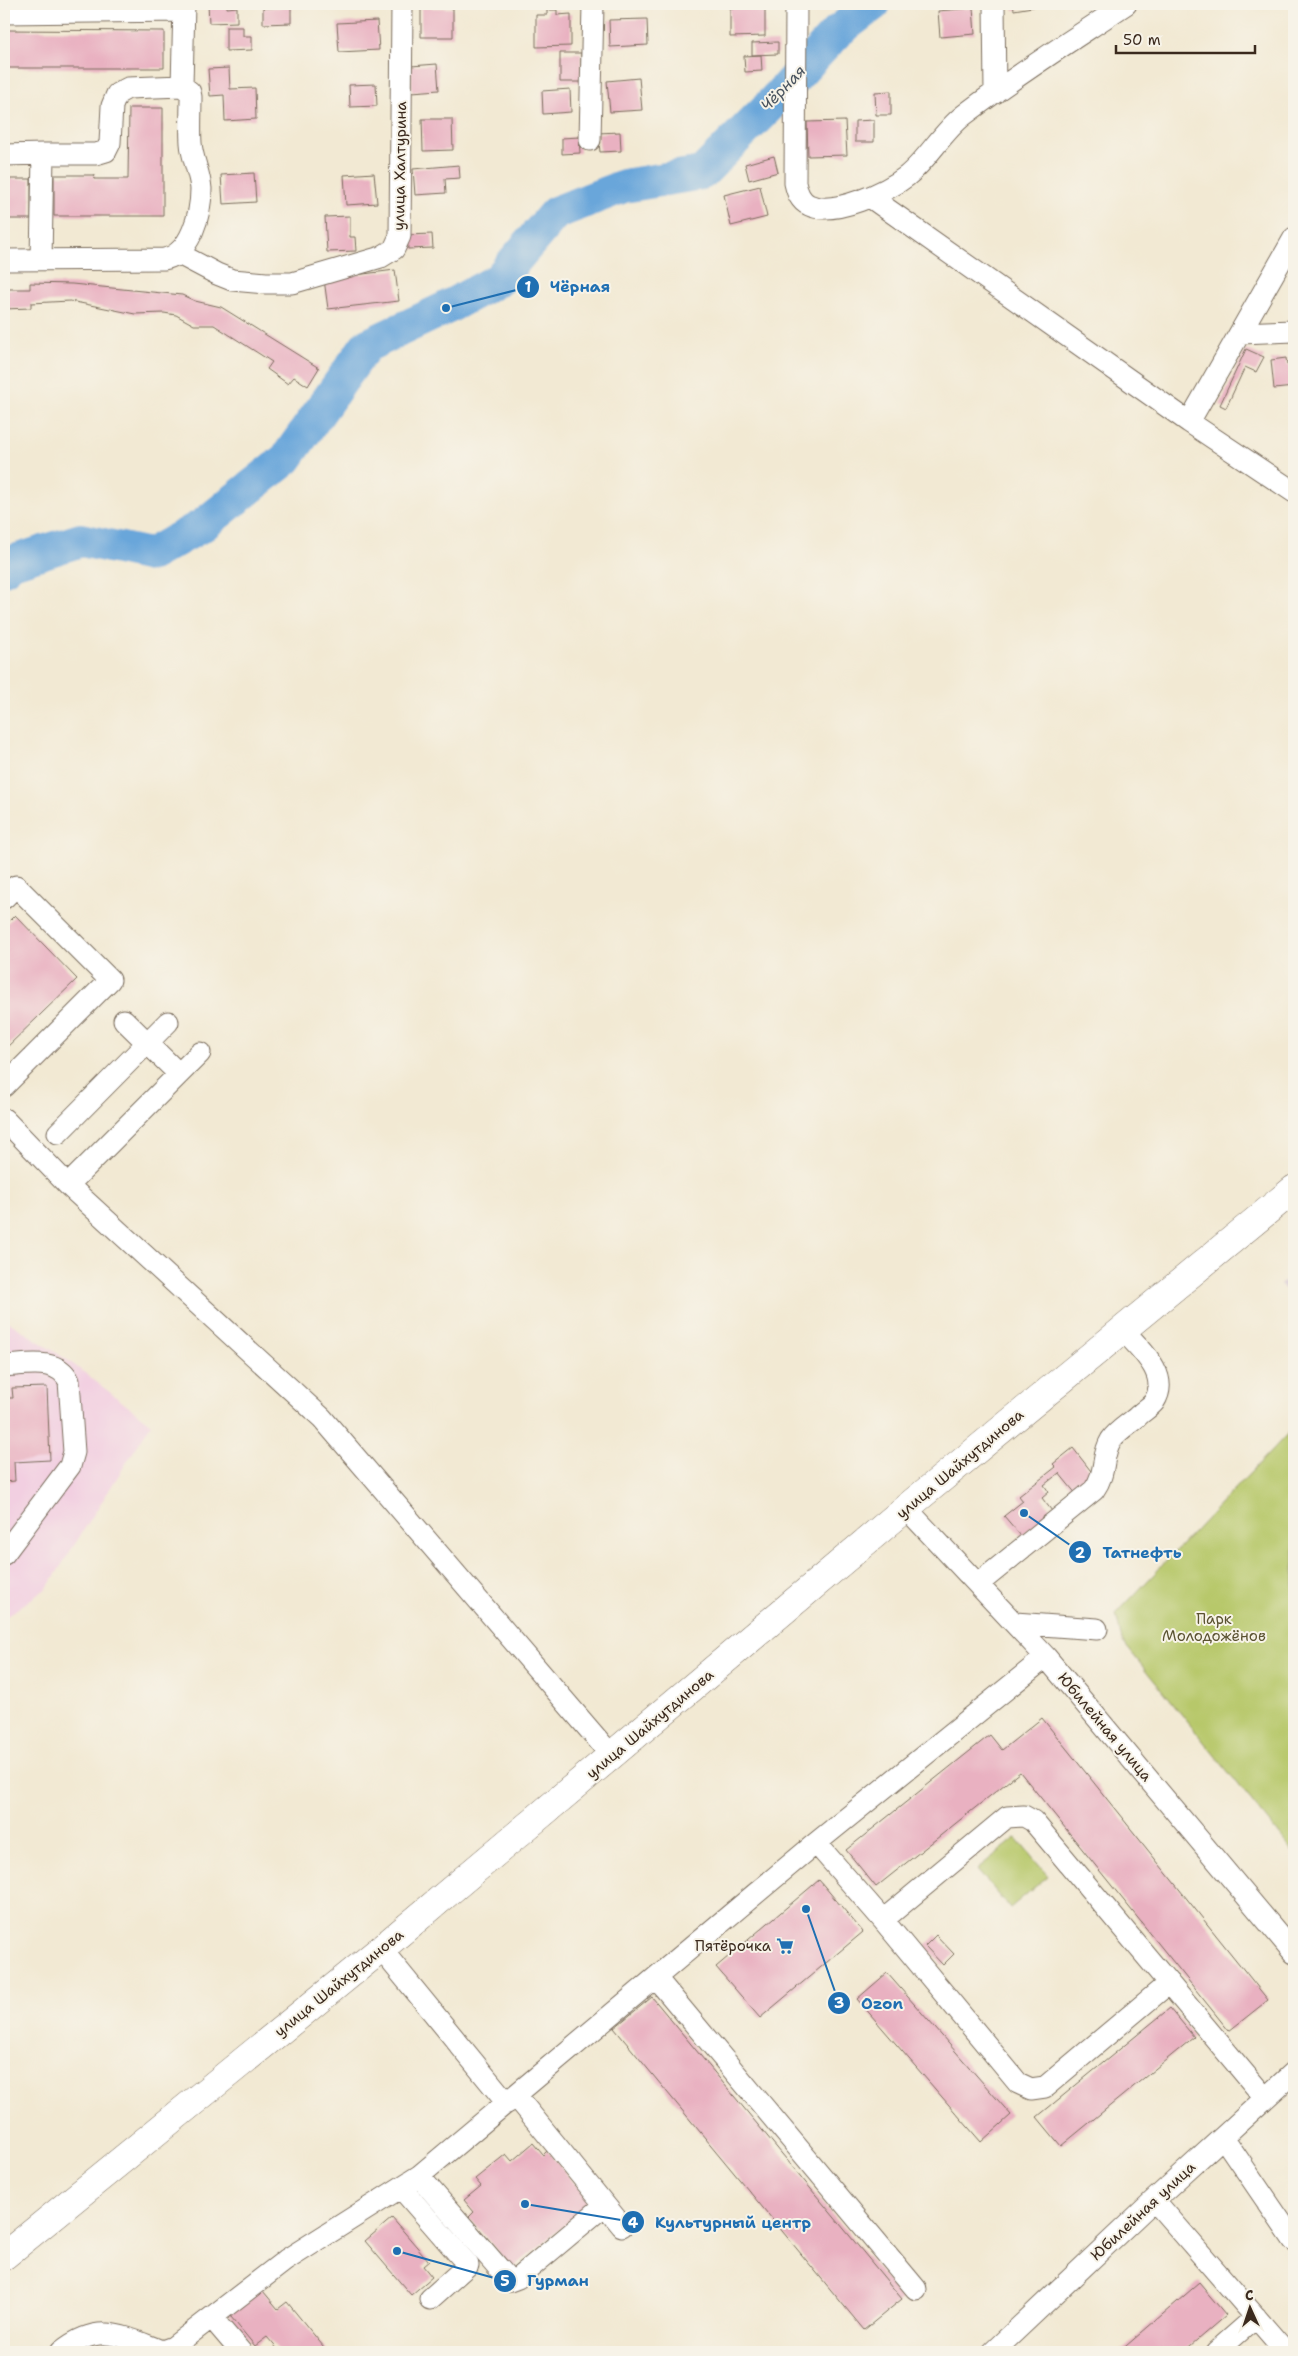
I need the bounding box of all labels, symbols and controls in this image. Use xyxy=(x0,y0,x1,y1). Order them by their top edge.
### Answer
scale bar xyxy=(1116,22,1254,54)
text: 50 m xyxy=(1123,30,1161,50)
water label: Чёрная xyxy=(756,60,810,115)
street label: улица Халтурина xyxy=(389,100,411,231)
callout: Чёрная xyxy=(515,271,621,302)
text: Чёрная xyxy=(550,276,610,297)
text: 1 xyxy=(525,277,532,297)
street label: улица Шайхутдинова xyxy=(892,1404,1028,1523)
callout: Татнефть xyxy=(1068,1537,1192,1568)
text: Татнефть xyxy=(1103,1542,1182,1563)
text: 2 xyxy=(1075,1543,1086,1563)
park label: Парк Молодожёнов xyxy=(1162,1609,1266,1646)
street label: улица Шайхутдинова xyxy=(582,1664,718,1783)
street label: Юбилейная улица xyxy=(1054,1668,1157,1786)
street label: улица Шайхутдинова xyxy=(270,1924,408,2041)
place label: Пятёрочка xyxy=(695,1936,772,1956)
supermarket icon: Пятёрочка xyxy=(775,1936,795,1956)
callout: Ozon xyxy=(826,1988,913,2019)
text: 3 xyxy=(834,1993,844,2013)
text: Ozon xyxy=(861,1993,903,2014)
street label: Юбилейная улица xyxy=(1086,2157,1200,2265)
callout: Культурный центр xyxy=(620,2207,821,2238)
text: Культурный центр xyxy=(655,2212,811,2233)
text: 4 xyxy=(628,2213,639,2233)
callout: Гурман xyxy=(492,2265,599,2296)
text: Гурман xyxy=(527,2270,589,2291)
text: 5 xyxy=(500,2271,510,2291)
north arrow xyxy=(1226,2284,1276,2334)
text: С xyxy=(1245,2286,1254,2304)

